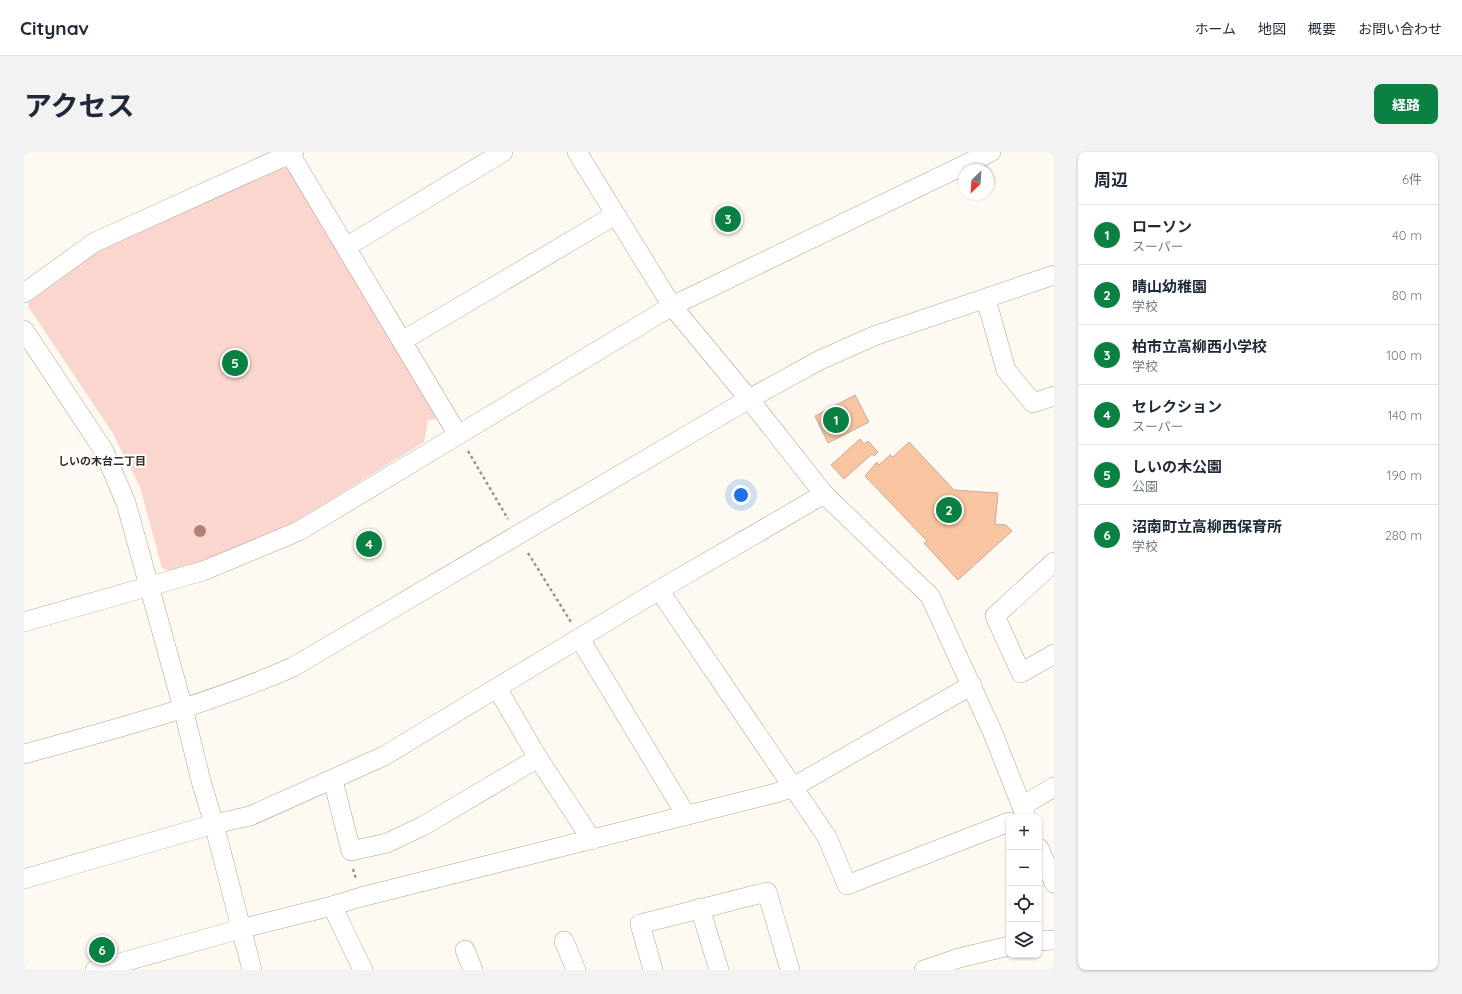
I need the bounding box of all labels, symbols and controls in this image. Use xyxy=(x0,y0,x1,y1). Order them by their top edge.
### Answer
text: Citynav xyxy=(20,16,89,40)
text: ホーム xyxy=(1194,20,1236,38)
text: 地図 xyxy=(1258,20,1286,38)
text: 概要 xyxy=(1308,20,1336,38)
text: お問い合わせ xyxy=(1358,20,1442,38)
button: 経路 xyxy=(1374,84,1438,124)
text: アクセス xyxy=(24,88,135,123)
north arrow xyxy=(958,164,994,200)
text: 周辺 xyxy=(1094,169,1128,190)
text: 6件 xyxy=(1402,171,1422,187)
pin: 3 xyxy=(715,204,741,234)
text: ローソン xyxy=(1132,217,1192,236)
text: 1 xyxy=(1104,227,1110,243)
text: 40 m xyxy=(1392,227,1422,243)
text: スーパー xyxy=(1132,238,1184,254)
text: 晴山幼稚園 xyxy=(1132,277,1207,296)
text: 2 xyxy=(1103,287,1111,303)
text: 80 m xyxy=(1392,287,1422,303)
text: 学校 xyxy=(1132,298,1158,314)
text: 柏市立高柳西小学校 xyxy=(1132,337,1267,356)
text: 3 xyxy=(1104,347,1110,363)
text: 100 m xyxy=(1386,347,1422,363)
pin: 5 xyxy=(222,348,248,378)
text: 学校 xyxy=(1132,358,1158,374)
text: セレクション xyxy=(1132,397,1222,416)
pin: 1 xyxy=(823,405,849,435)
text: 4 xyxy=(1103,407,1111,423)
text: 140 m xyxy=(1387,407,1422,423)
text: スーパー xyxy=(1132,418,1184,434)
district label: しいの木台二丁目 xyxy=(58,454,146,468)
text: しいの木公園 xyxy=(1132,457,1222,476)
text: 5 xyxy=(1103,467,1111,483)
text: 190 m xyxy=(1387,467,1422,483)
text: 公園 xyxy=(1132,478,1158,494)
your location xyxy=(731,485,751,505)
pin: 2 xyxy=(936,495,962,525)
text: 沼南町立高柳西保育所 xyxy=(1132,517,1282,536)
text: 6 xyxy=(1103,527,1111,543)
text: 280 m xyxy=(1385,527,1422,543)
pin: 4 xyxy=(356,529,382,559)
text: 学校 xyxy=(1132,538,1158,554)
map controls xyxy=(1006,814,1042,958)
button: + xyxy=(1006,814,1042,850)
button: − xyxy=(1006,850,1042,886)
button: locate xyxy=(1006,886,1042,922)
button: layers xyxy=(1006,922,1042,958)
pin: 6 xyxy=(89,935,115,965)

